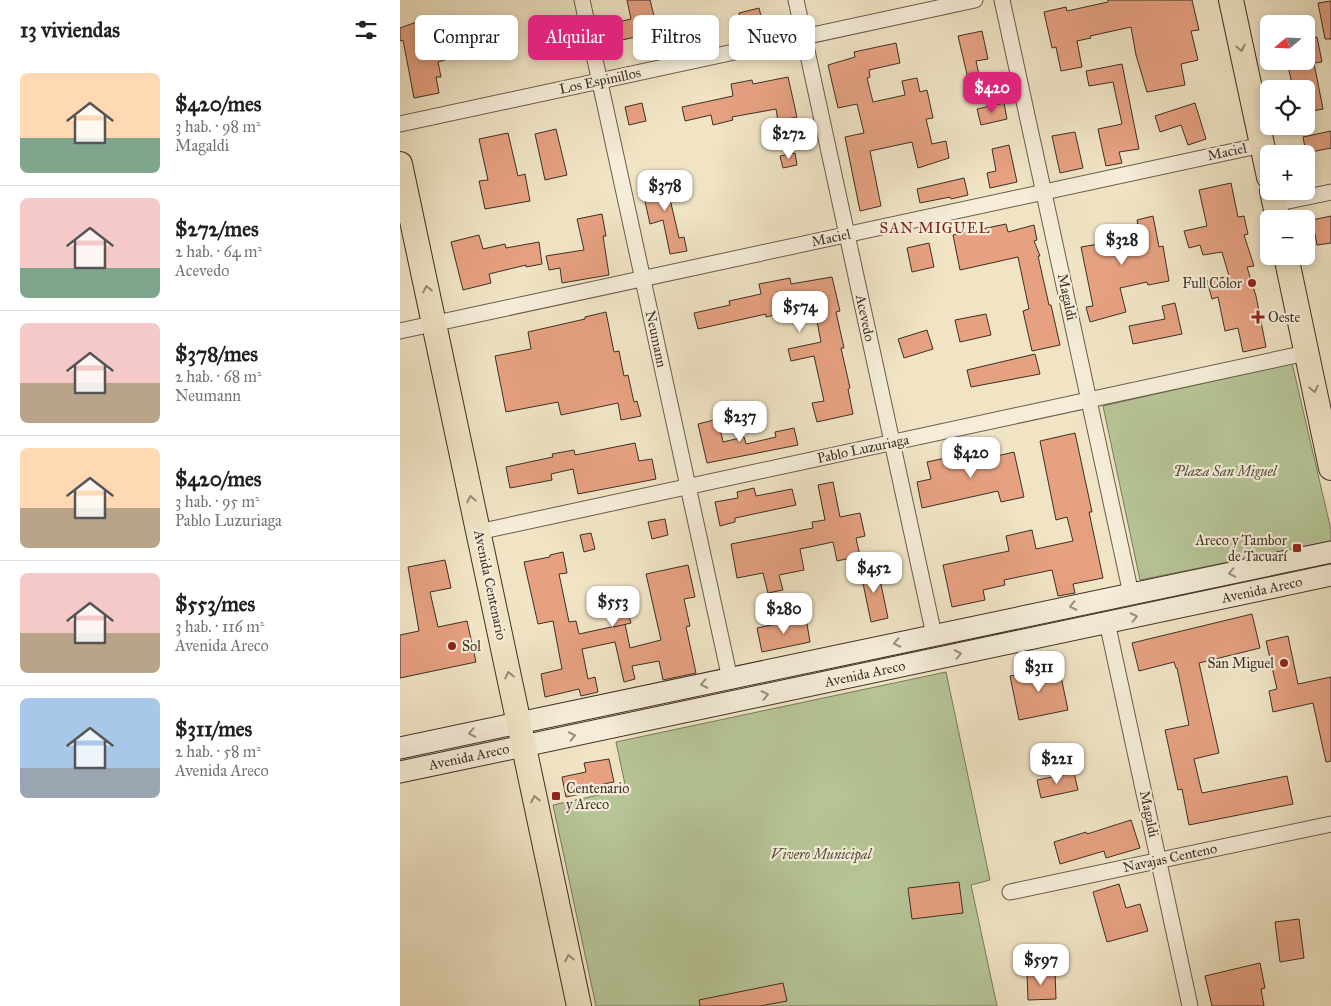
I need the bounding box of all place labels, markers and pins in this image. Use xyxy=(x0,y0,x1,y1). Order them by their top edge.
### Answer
pin: $420 xyxy=(962,72,1022,114)
pin: $272 xyxy=(759,118,819,160)
pin: $378 xyxy=(635,170,695,212)
pin: $328 xyxy=(1092,224,1152,266)
place label: Full Color xyxy=(1182,275,1243,292)
marker: Full Color xyxy=(1246,277,1258,289)
pin: $574 xyxy=(770,290,830,333)
place label: Oeste xyxy=(1268,309,1301,326)
marker: Oeste xyxy=(1252,311,1264,323)
pin: $237 xyxy=(710,400,770,443)
pin: $420 xyxy=(941,436,1001,479)
place label: Areco y Tambor de Tacuarí xyxy=(1194,532,1288,565)
marker: Areco y Tambor de Tacuarí xyxy=(1291,542,1303,554)
pin: $452 xyxy=(844,552,904,594)
pin: $553 xyxy=(583,586,643,628)
pin: $280 xyxy=(754,592,814,635)
place label: Sol xyxy=(462,638,481,655)
marker: Sol xyxy=(446,640,458,652)
pin: $311 xyxy=(1009,650,1069,693)
place label: San Miguel xyxy=(1207,655,1274,672)
marker: San Miguel xyxy=(1278,657,1290,669)
pin: $221 xyxy=(1027,742,1087,785)
place label: Centenario y Areco xyxy=(566,780,629,813)
marker: Centenario y Areco xyxy=(550,790,562,802)
pin: $597 xyxy=(1011,944,1071,986)

